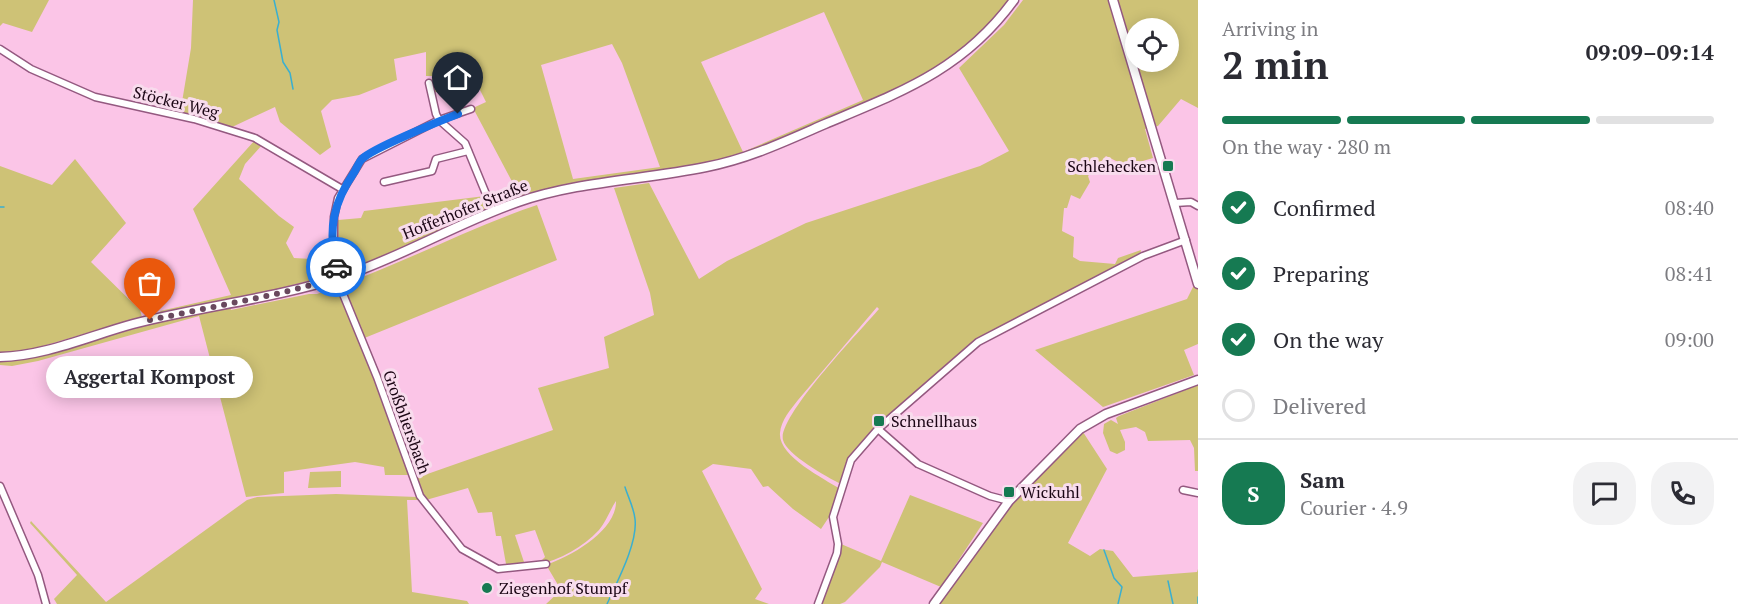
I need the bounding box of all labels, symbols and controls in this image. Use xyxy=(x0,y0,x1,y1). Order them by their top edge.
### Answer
text: Arriving in xyxy=(1222,15,1318,42)
map controls xyxy=(1125,18,1179,72)
button: locate xyxy=(1125,18,1179,72)
text: 09:09–09:14 xyxy=(1586,37,1714,66)
text: 2 min xyxy=(1222,38,1329,90)
pin xyxy=(432,52,483,114)
icon: home xyxy=(441,61,474,94)
street label: Stöcker Weg xyxy=(131,81,222,123)
text: On the way · 280 m xyxy=(1222,133,1391,160)
place label: Schlehecken xyxy=(1067,155,1156,177)
marker: Schlehecken xyxy=(1161,159,1175,173)
street label: Hofferhofer Straße xyxy=(399,174,531,244)
icon: check xyxy=(1222,191,1255,224)
text: Confirmed xyxy=(1273,193,1376,222)
text: 08:40 xyxy=(1665,194,1714,221)
courier xyxy=(306,237,366,297)
icon: car xyxy=(320,251,353,284)
icon: check xyxy=(1222,257,1255,290)
pin xyxy=(124,258,175,320)
text: Preparing xyxy=(1273,259,1369,288)
text: 08:41 xyxy=(1665,260,1714,287)
icon: bag xyxy=(133,267,166,300)
icon: check xyxy=(1222,323,1255,356)
text: On the way xyxy=(1273,325,1383,354)
text: 09:00 xyxy=(1665,326,1714,353)
callout: Aggertal Kompost xyxy=(46,356,254,398)
text: Aggertal Kompost xyxy=(64,363,235,390)
street label: Großbliersbach xyxy=(378,367,436,478)
text: Delivered xyxy=(1273,391,1366,420)
place label: Schnellhaus xyxy=(891,410,977,432)
marker: Schnellhaus xyxy=(872,414,886,428)
button: chat xyxy=(1573,462,1636,525)
button: phone xyxy=(1651,462,1714,525)
text: Sam xyxy=(1300,465,1345,494)
text: S xyxy=(1247,479,1260,508)
place label: Wickuhl xyxy=(1021,481,1080,503)
marker: Wickuhl xyxy=(1002,485,1016,499)
text: Courier · 4.9 xyxy=(1300,494,1408,521)
place label: Ziegenhof Stumpf xyxy=(499,577,629,599)
marker: Ziegenhof Stumpf xyxy=(480,581,494,595)

